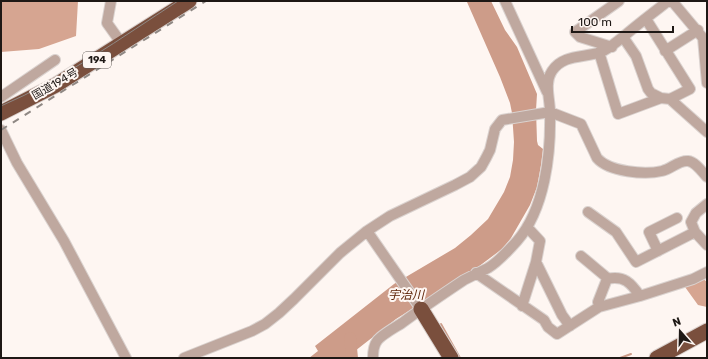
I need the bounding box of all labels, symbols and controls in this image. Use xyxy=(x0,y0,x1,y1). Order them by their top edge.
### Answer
scale bar xyxy=(572,8,673,34)
text: 100 m xyxy=(578,15,612,29)
road number: 194 xyxy=(83,52,111,68)
street label: 国道194号 xyxy=(30,66,80,102)
water label: 宇治川 xyxy=(388,288,426,302)
north arrow xyxy=(660,311,700,351)
text: N xyxy=(671,315,683,330)

